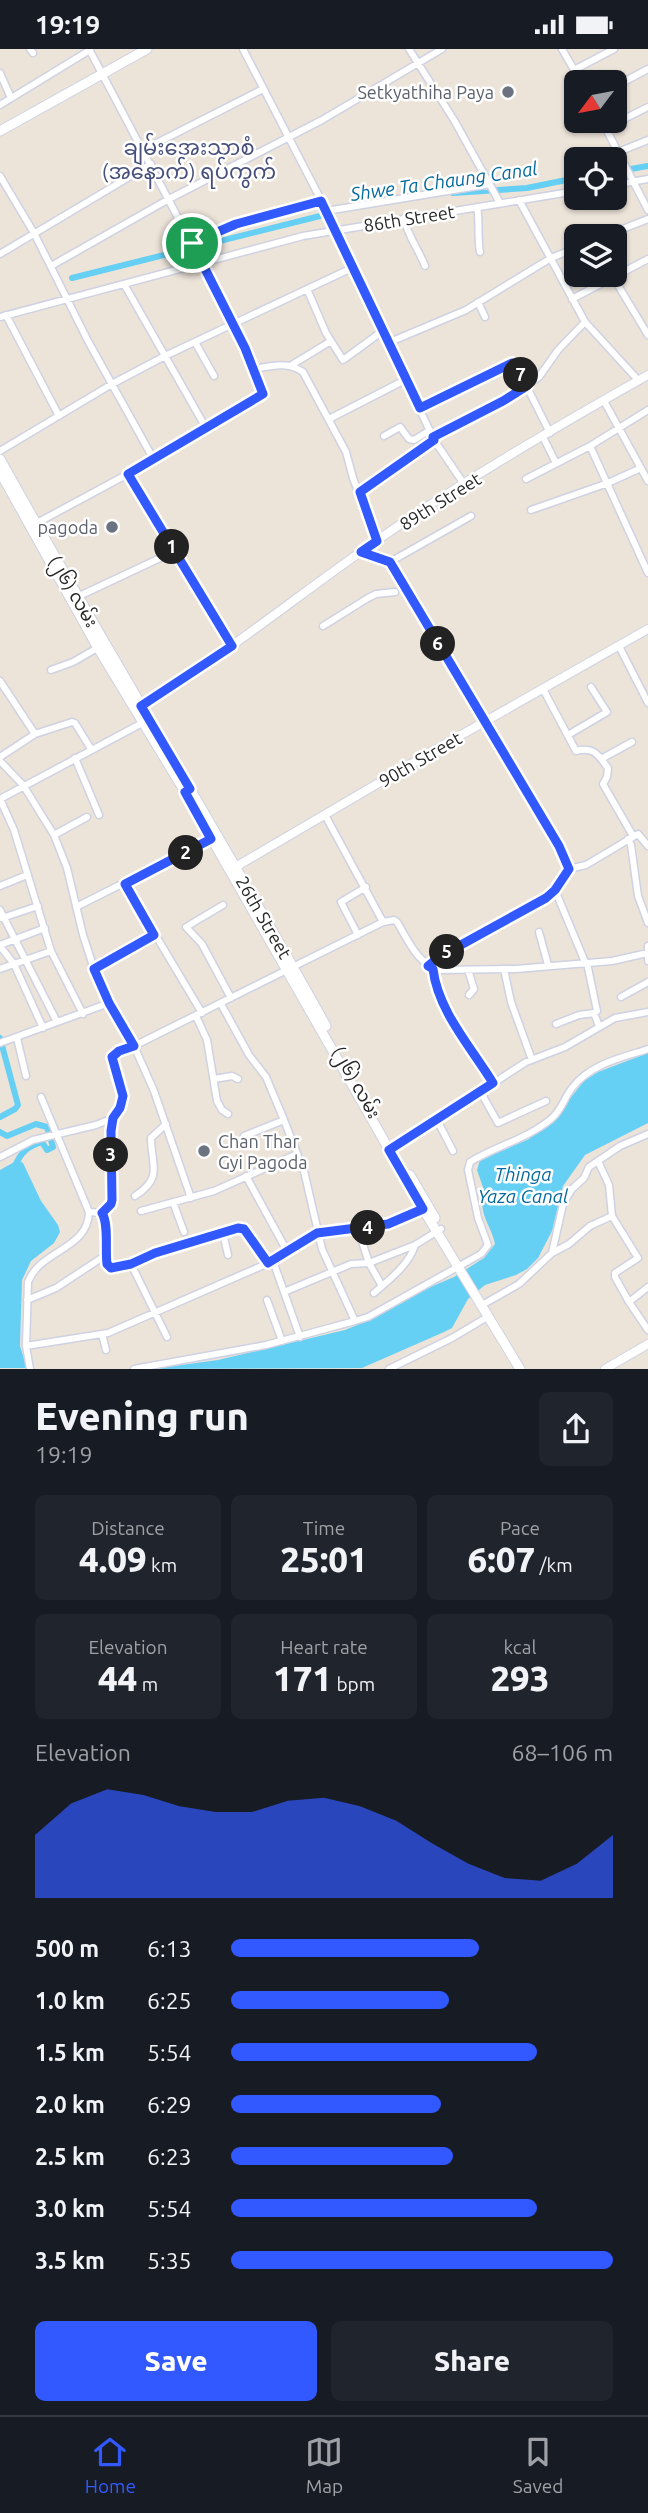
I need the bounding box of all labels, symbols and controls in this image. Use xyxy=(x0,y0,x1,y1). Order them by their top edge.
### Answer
text: 19:19 xyxy=(35,10,100,39)
north arrow xyxy=(564,70,626,133)
map controls xyxy=(564,70,627,287)
place label: Setkyathiha Paya xyxy=(357,82,494,102)
marker: Setkyathiha Paya xyxy=(500,84,516,100)
district label: ချမ်းအေးသာစံ (အနောက်) ရပ်ကွက် xyxy=(102,132,276,189)
button: locate xyxy=(564,147,627,210)
water label: Shwe Ta Chaung Canal xyxy=(348,157,540,205)
street label: 86th Street xyxy=(362,201,456,235)
pin xyxy=(162,213,222,273)
icon: arrive xyxy=(173,224,211,262)
button: layers xyxy=(564,224,627,287)
pin: 7 xyxy=(504,357,538,393)
text: 7 xyxy=(515,363,526,385)
street label: 89th Street xyxy=(396,468,484,534)
place label: pagoda xyxy=(38,517,98,537)
marker: pagoda xyxy=(104,519,120,535)
pin: 1 xyxy=(154,529,190,565)
text: 1 xyxy=(166,535,177,557)
street label: (၂၆) လမ်း xyxy=(40,551,104,633)
pin: 6 xyxy=(420,627,456,661)
text: 6 xyxy=(432,632,443,654)
street label: 90th Street xyxy=(375,727,465,791)
pin: 2 xyxy=(168,835,204,871)
text: 2 xyxy=(180,841,191,863)
street label: 26th Street xyxy=(232,872,296,962)
pin: 5 xyxy=(430,935,464,969)
text: 5 xyxy=(441,940,452,962)
street label: (၂၆) လမ်း xyxy=(324,1042,387,1124)
place label: Chan Thar Gyi Pagoda xyxy=(218,1131,308,1172)
pin: 3 xyxy=(94,1137,128,1173)
text: 3 xyxy=(105,1143,116,1165)
marker: Chan Thar Gyi Pagoda xyxy=(196,1143,212,1159)
water label: Thinga Yaza Canal xyxy=(478,1163,569,1207)
pin: 4 xyxy=(350,1211,386,1245)
text: 4 xyxy=(362,1216,373,1238)
button: share xyxy=(539,1392,613,1466)
text: Evening run xyxy=(35,1395,249,1437)
text: 19:19 xyxy=(35,1442,93,1467)
text: Distance xyxy=(91,1517,165,1539)
text: Time xyxy=(303,1517,345,1539)
text: Pace xyxy=(500,1517,540,1539)
text: 4.09 xyxy=(79,1539,147,1579)
text: 25:01 xyxy=(280,1539,368,1579)
text: 6:07 xyxy=(467,1539,535,1579)
text: km xyxy=(147,1554,177,1576)
text: /km xyxy=(535,1554,573,1576)
text: Elevation xyxy=(88,1636,168,1658)
text: Heart rate xyxy=(280,1636,368,1658)
text: kcal xyxy=(504,1636,536,1658)
text: 44 xyxy=(98,1658,137,1698)
text: 171 xyxy=(273,1658,332,1698)
text: 293 xyxy=(490,1658,550,1698)
text: m xyxy=(137,1673,158,1695)
text: bpm xyxy=(332,1673,375,1695)
text: Elevation xyxy=(35,1740,131,1765)
text: 68–106 m xyxy=(512,1740,613,1765)
text: 500 m xyxy=(35,1936,99,1961)
text: 6:13 xyxy=(147,1936,192,1961)
text: 1.0 km xyxy=(35,1988,105,2013)
text: 6:25 xyxy=(147,1988,192,2013)
text: 1.5 km xyxy=(35,2040,105,2065)
text: 5:54 xyxy=(147,2040,192,2065)
text: 2.0 km xyxy=(35,2092,105,2117)
text: 6:29 xyxy=(147,2092,192,2117)
text: 2.5 km xyxy=(35,2144,105,2169)
text: 6:23 xyxy=(147,2144,192,2169)
text: 3.0 km xyxy=(35,2196,105,2221)
text: 5:54 xyxy=(147,2196,192,2221)
text: 3.5 km xyxy=(35,2248,105,2273)
text: 5:35 xyxy=(147,2248,192,2273)
button: Save xyxy=(35,2321,317,2401)
button: Share xyxy=(331,2321,613,2401)
tab: Home xyxy=(85,2433,136,2497)
tab: Map xyxy=(305,2433,343,2497)
tab: Saved xyxy=(513,2433,563,2497)

